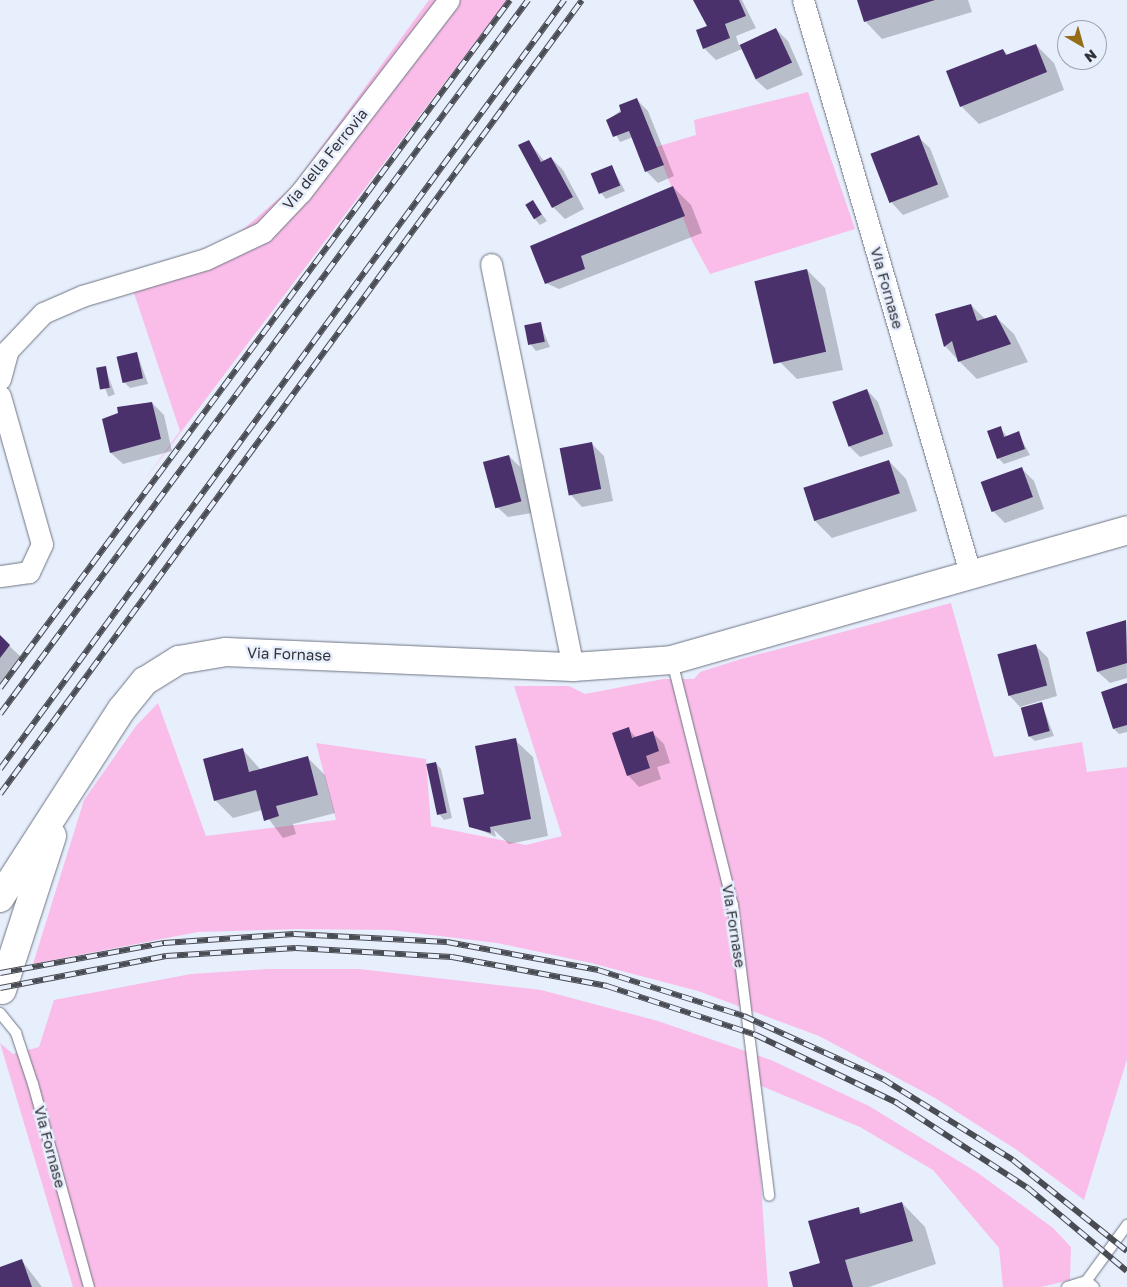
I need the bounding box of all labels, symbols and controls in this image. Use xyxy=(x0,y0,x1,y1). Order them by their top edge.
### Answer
north arrow xyxy=(1057,20,1107,70)
text: N xyxy=(1082,46,1100,66)
street label: Via della Ferrovia xyxy=(279,105,371,213)
street label: Via Fornase xyxy=(867,245,907,331)
street label: Via Fornase xyxy=(247,644,331,664)
street label: Via Fornase xyxy=(719,883,749,969)
street label: Via Fornase xyxy=(30,1104,70,1190)

